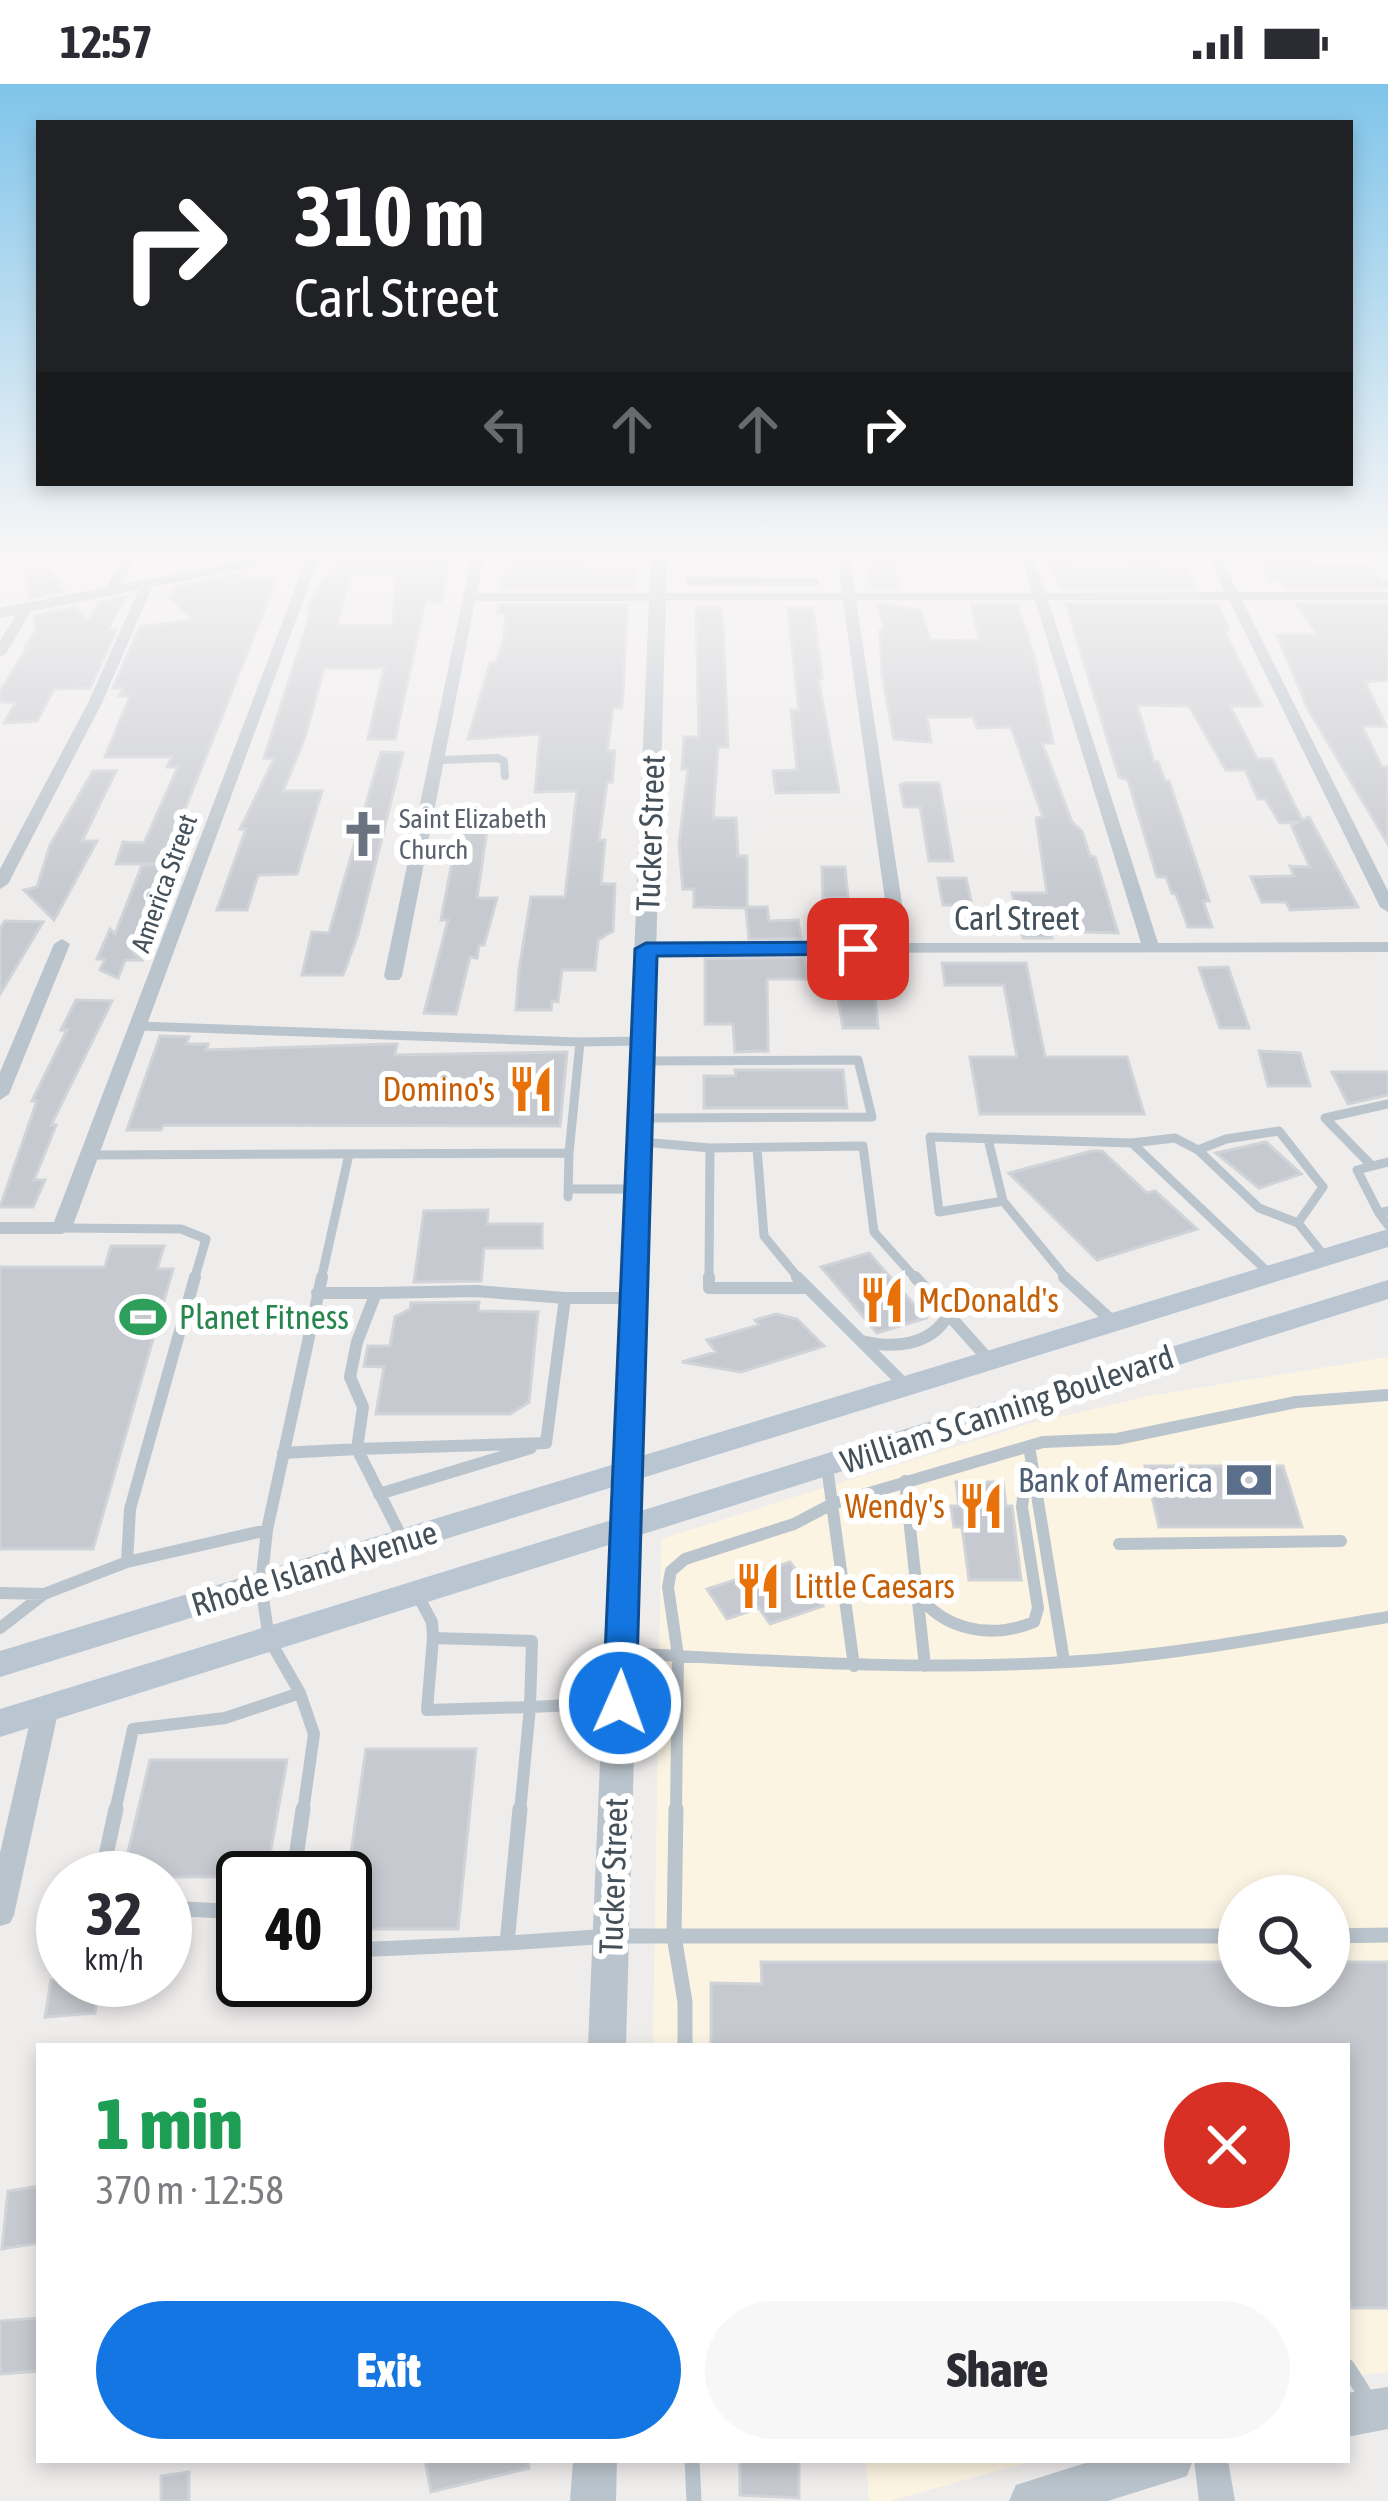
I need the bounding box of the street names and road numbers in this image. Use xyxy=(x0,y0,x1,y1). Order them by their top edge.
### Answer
street label: Tucker Street xyxy=(628,754,672,912)
street label: America Street xyxy=(125,810,203,956)
street label: Carl Street xyxy=(954,899,1080,937)
street label: William S Canning Boulevard xyxy=(836,1337,1178,1481)
street label: Rhode Island Avenue xyxy=(187,1513,441,1623)
street label: Tucker Street xyxy=(591,1797,635,1955)

